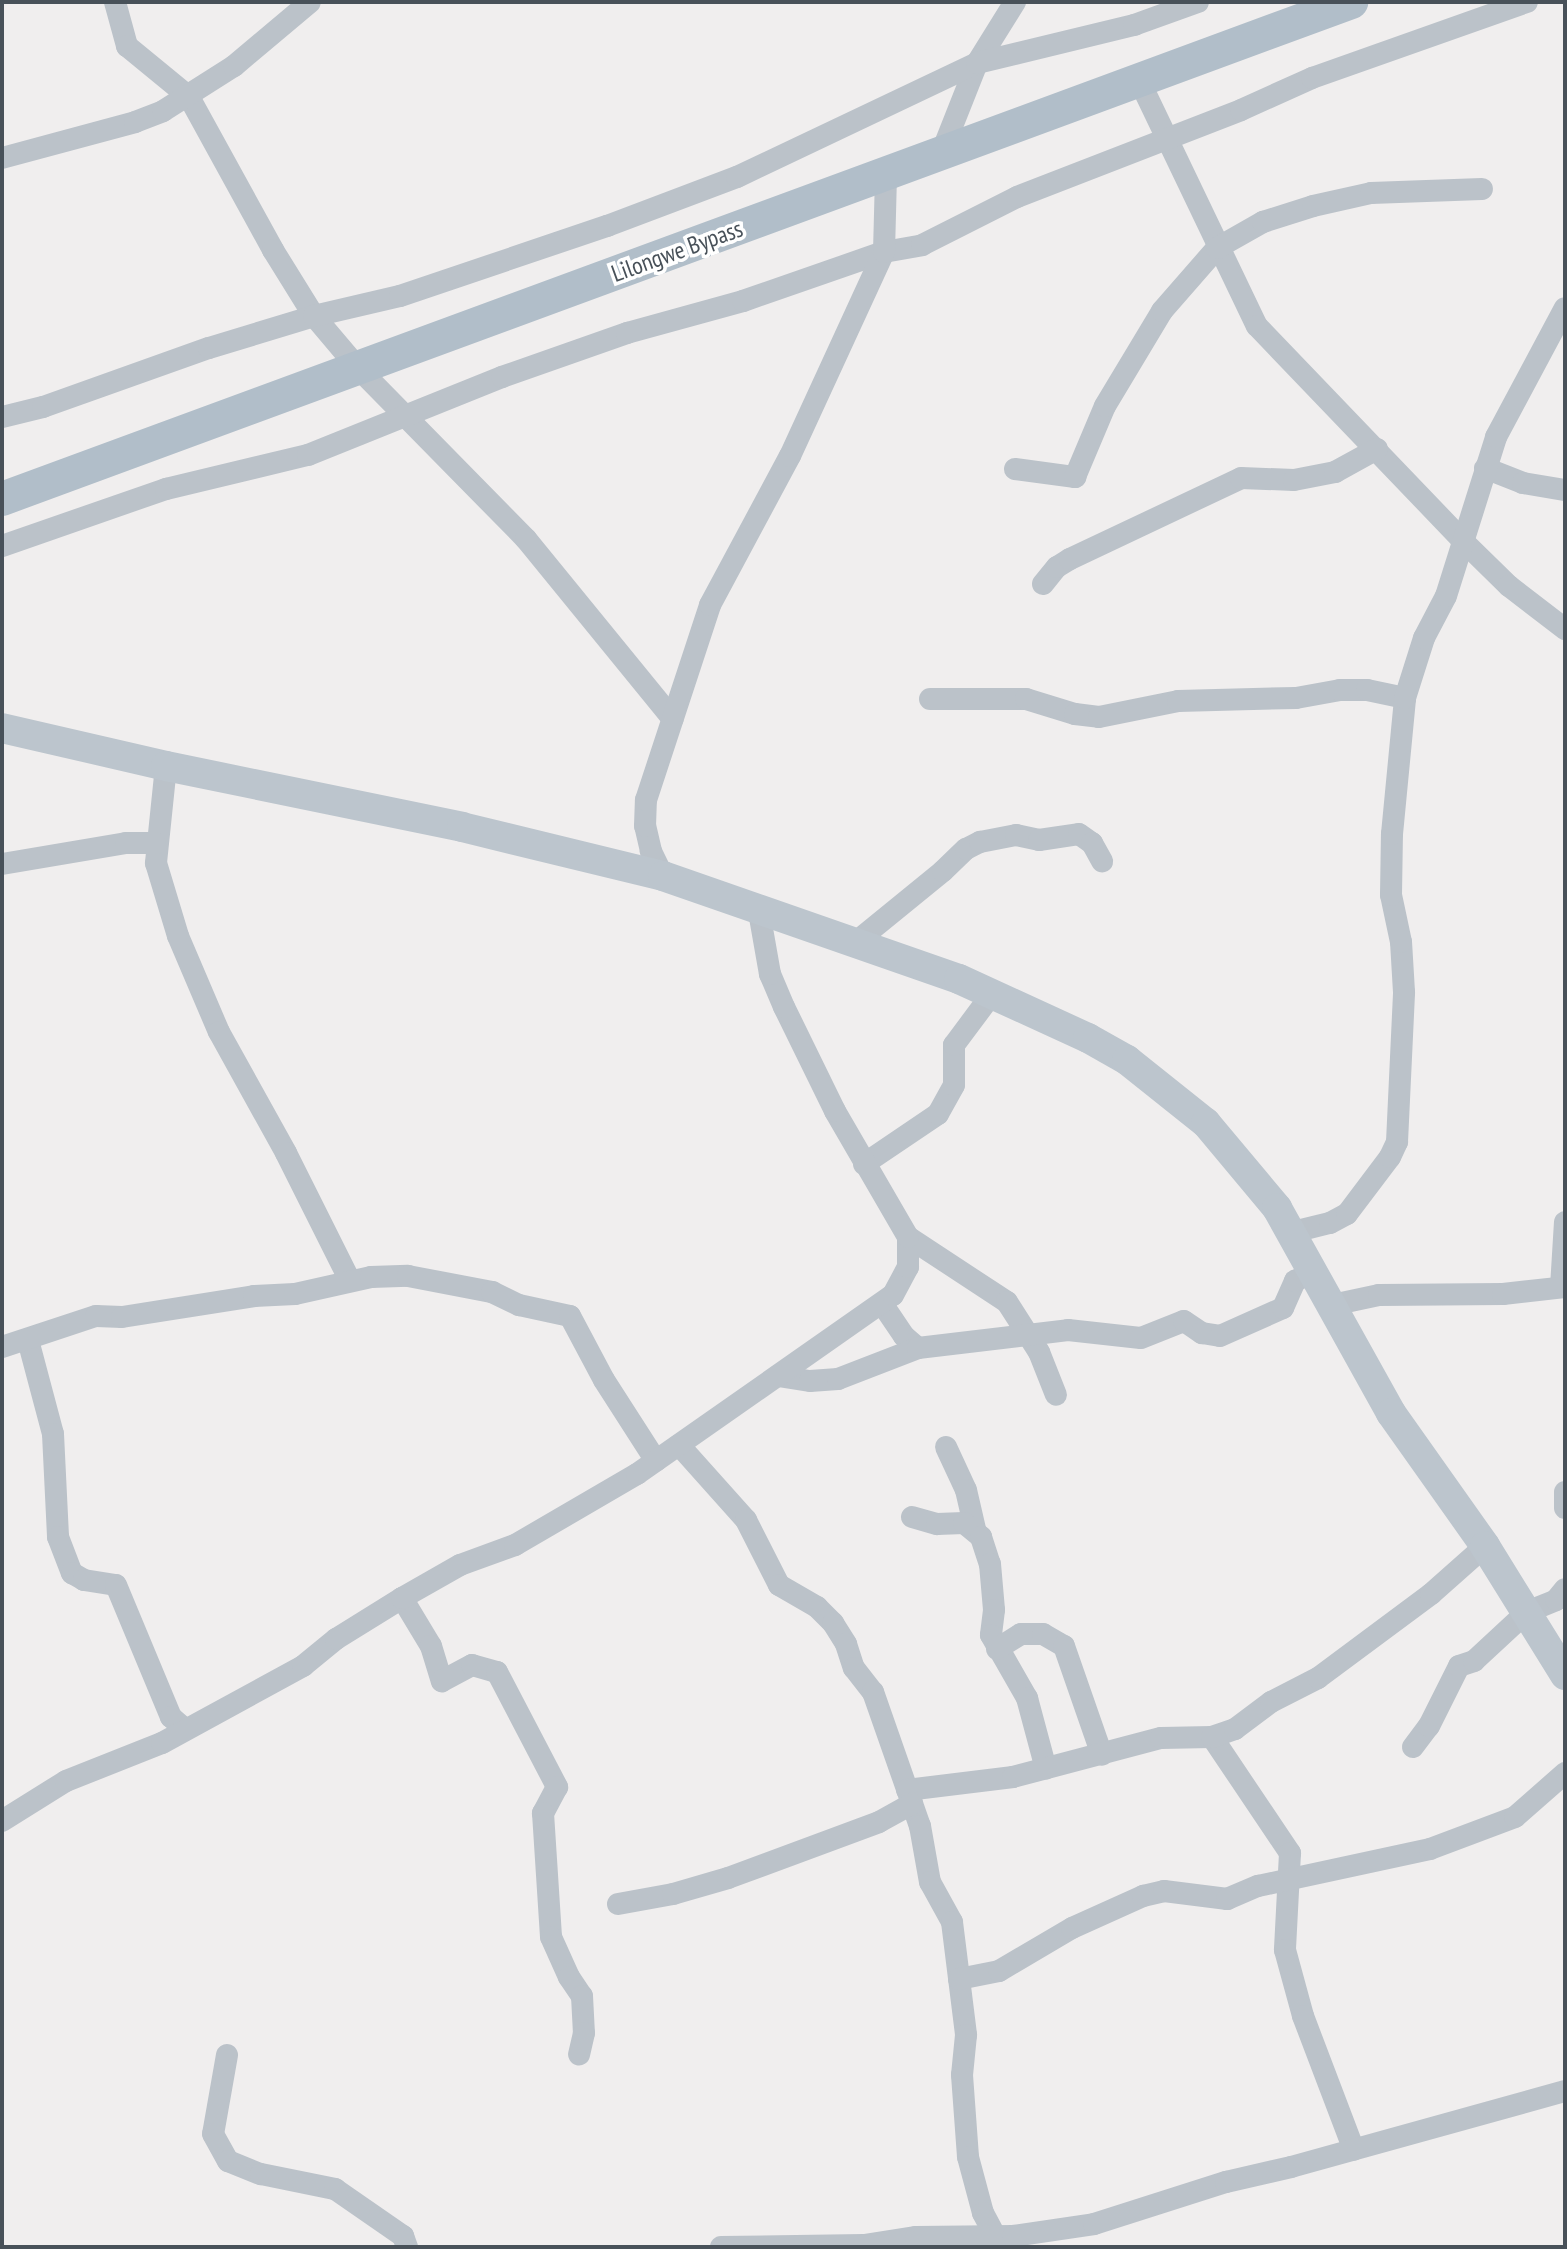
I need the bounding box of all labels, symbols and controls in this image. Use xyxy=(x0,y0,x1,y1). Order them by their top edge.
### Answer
street label: Lilongwe Bypass xyxy=(607,214,747,288)

